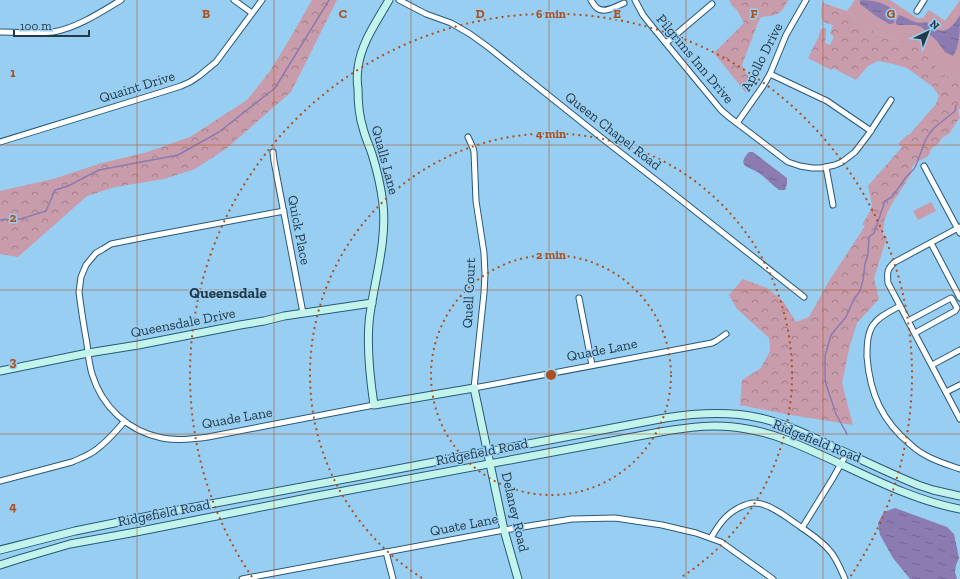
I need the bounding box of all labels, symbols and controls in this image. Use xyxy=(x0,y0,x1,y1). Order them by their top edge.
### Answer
text: B xyxy=(202,6,210,21)
text: C xyxy=(339,6,347,21)
text: D xyxy=(475,6,485,21)
text: E xyxy=(613,6,621,21)
text: F xyxy=(750,6,758,21)
text: G xyxy=(887,6,896,21)
text: 6 min xyxy=(536,7,566,21)
street label: Pilgrims Inn Drive xyxy=(653,11,738,107)
scale bar xyxy=(14,12,89,38)
north arrow xyxy=(908,12,948,52)
text: N xyxy=(927,17,942,33)
text: 100 m xyxy=(20,19,52,33)
street label: Apollo Drive xyxy=(737,20,787,94)
text: 1 xyxy=(10,65,16,80)
street label: Quaint Drive xyxy=(97,67,177,107)
street label: Queen Chapel Road xyxy=(561,88,665,174)
street label: Qualls Lane xyxy=(368,124,402,197)
text: 4 min xyxy=(536,127,566,141)
street label: Quick Place xyxy=(284,194,314,267)
text: 2 xyxy=(10,210,17,225)
text: 2 min xyxy=(536,248,566,262)
street label: Quell Court xyxy=(459,257,479,329)
district label: Queensdale xyxy=(189,284,267,302)
street label: Queensdale Drive xyxy=(129,304,237,341)
street label: Quade Lane xyxy=(565,335,639,365)
text: 3 xyxy=(10,354,17,369)
centre of rings xyxy=(544,368,558,382)
street label: Quade Lane xyxy=(200,403,274,433)
street label: Ridgefield Road xyxy=(770,416,864,467)
street label: Ridgefield Road xyxy=(434,435,530,469)
street label: Delaney Road xyxy=(498,470,533,554)
street label: Ridgefield Road xyxy=(116,496,212,530)
text: 4 xyxy=(9,499,17,514)
street label: Quate Lane xyxy=(429,510,500,540)

